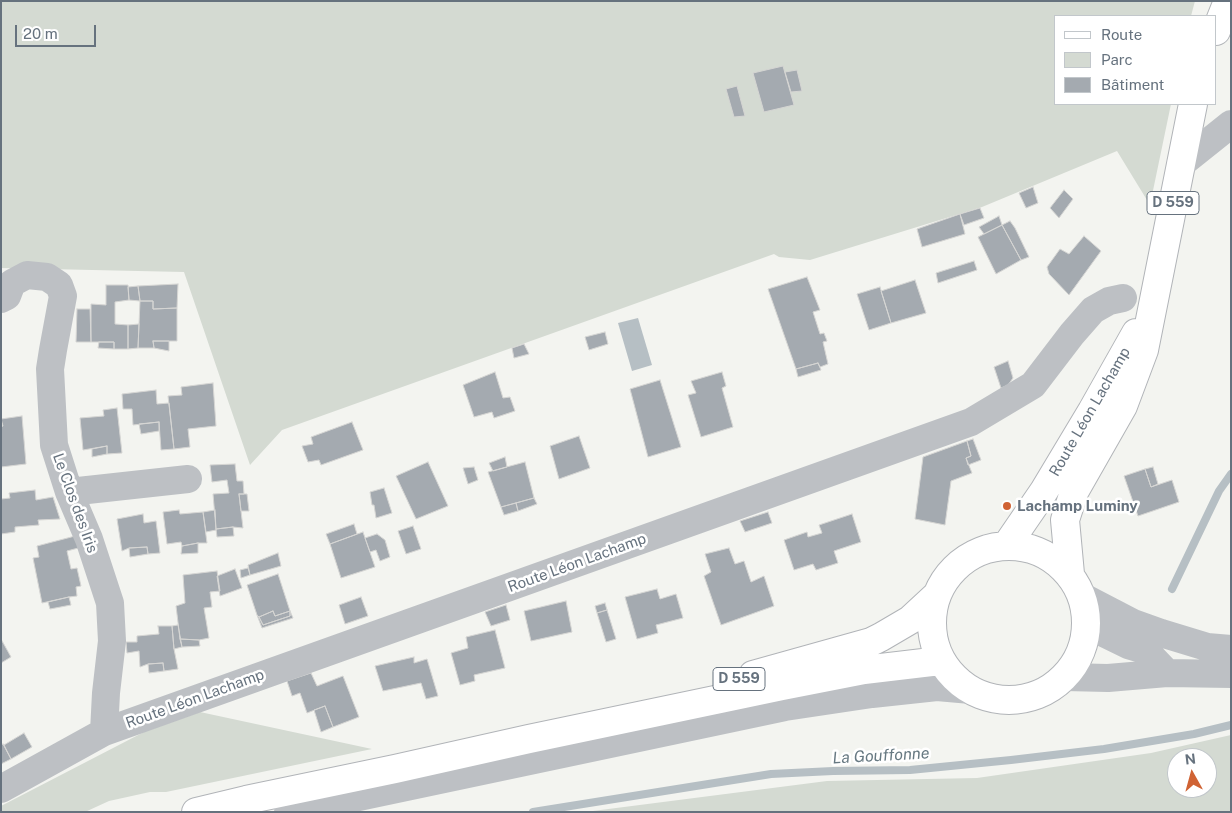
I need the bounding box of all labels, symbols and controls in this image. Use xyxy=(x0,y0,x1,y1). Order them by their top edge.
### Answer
scale bar xyxy=(18,15,99,47)
legend xyxy=(1054,15,1217,105)
text: 20 m xyxy=(23,25,58,42)
text: Route xyxy=(1101,26,1142,43)
text: Parc xyxy=(1101,51,1133,68)
text: Bâtiment xyxy=(1101,76,1164,93)
road number: D 559 xyxy=(1147,192,1199,214)
street label: Route Léon Lachamp xyxy=(1046,344,1134,480)
street label: Le Clos des Iris xyxy=(49,451,101,555)
place label: Lachamp Luminy xyxy=(1017,497,1138,515)
marker: Lachamp Luminy xyxy=(1001,500,1013,512)
street label: Route Léon Lachamp xyxy=(505,530,649,596)
street label: Route Léon Lachamp xyxy=(123,666,267,732)
road number: D 559 xyxy=(713,668,765,691)
water label: La Gouffonne xyxy=(832,744,930,768)
north arrow xyxy=(1167,748,1217,798)
text: N xyxy=(1184,750,1197,768)

